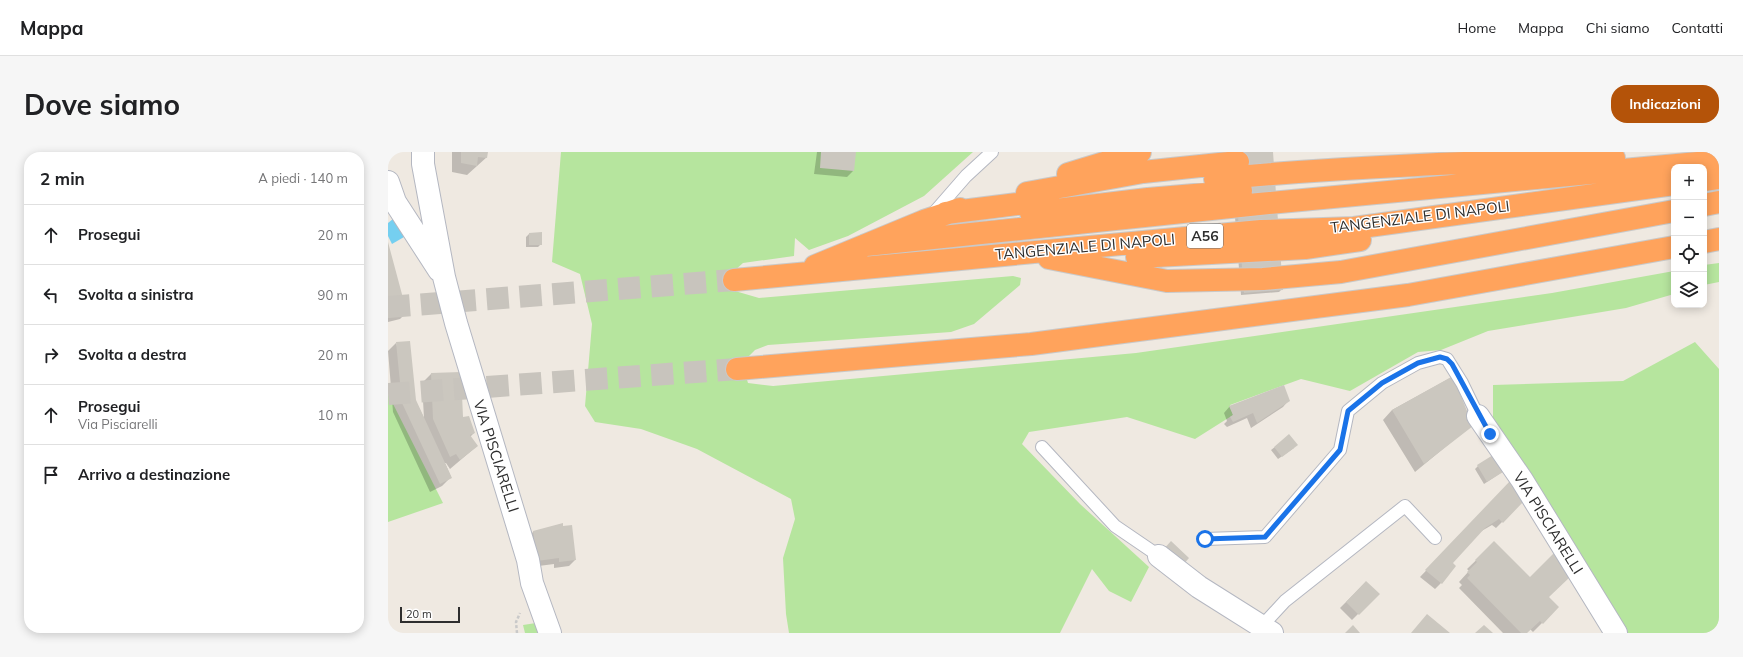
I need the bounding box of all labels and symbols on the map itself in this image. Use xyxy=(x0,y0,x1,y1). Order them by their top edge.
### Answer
street label: TANGENZIALE DI NAPOLI xyxy=(1329,196,1511,237)
road number: A56 xyxy=(1187,224,1223,248)
street label: TANGENZIALE DI NAPOLI xyxy=(994,229,1176,264)
street label: VIA PISCIARELLI xyxy=(469,397,524,514)
route end xyxy=(1481,425,1499,443)
street label: VIA PISCIARELLI xyxy=(1509,468,1587,577)
route start xyxy=(1196,530,1214,548)
scale bar xyxy=(400,605,460,624)

